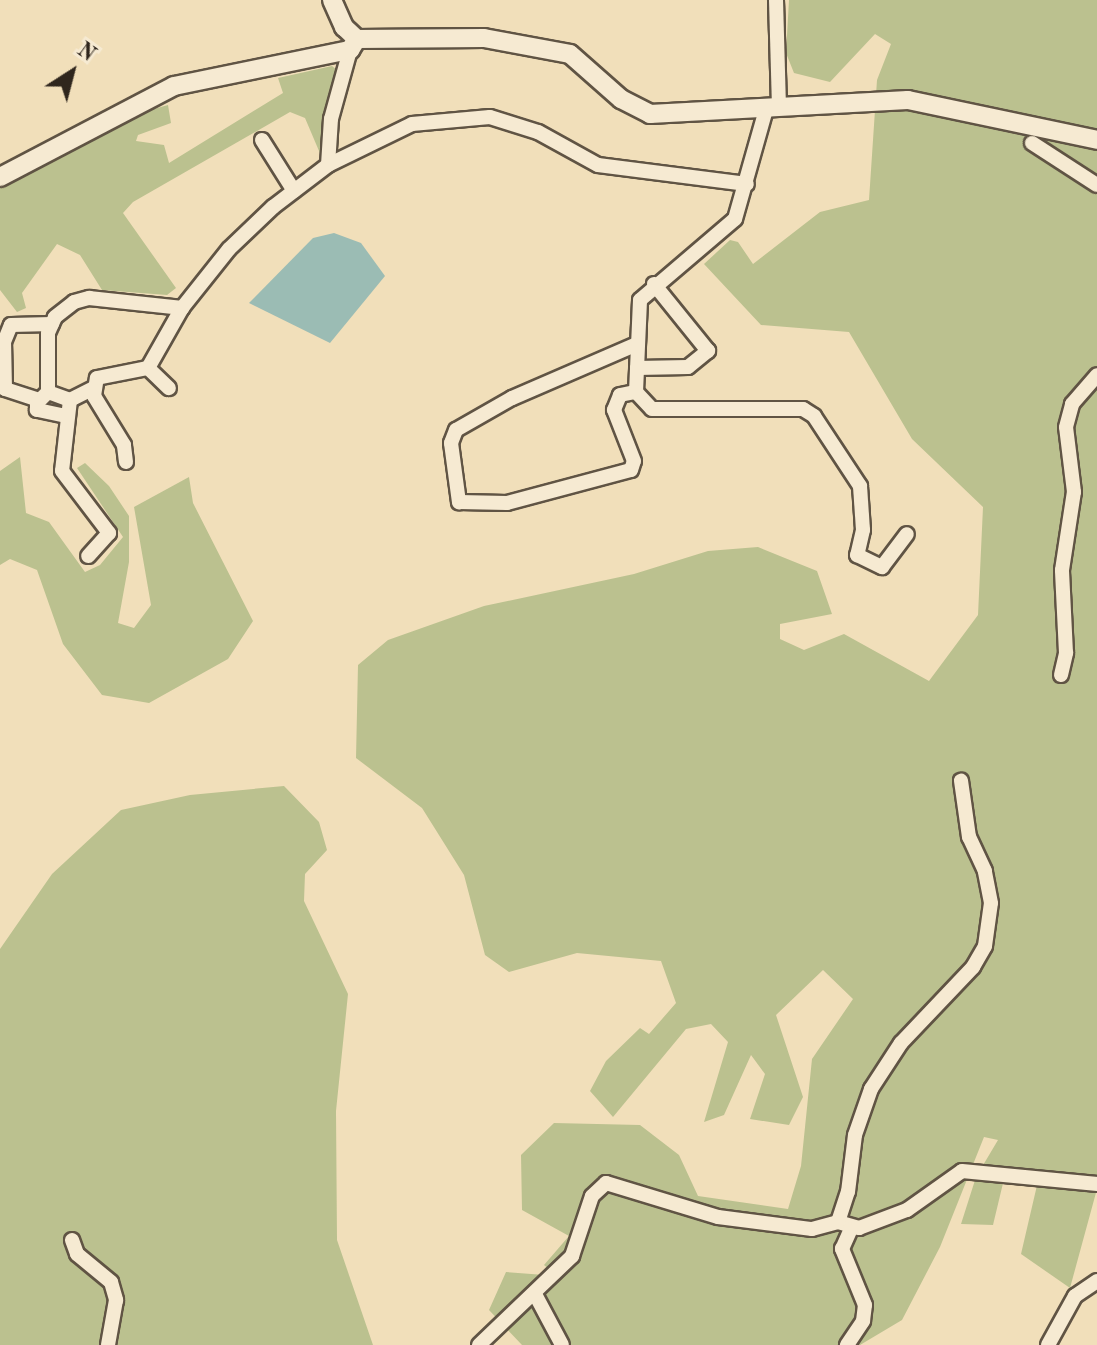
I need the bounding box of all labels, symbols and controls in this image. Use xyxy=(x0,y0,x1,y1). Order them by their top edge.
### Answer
north arrow xyxy=(32,32,112,112)
text: N xyxy=(73,39,99,66)

